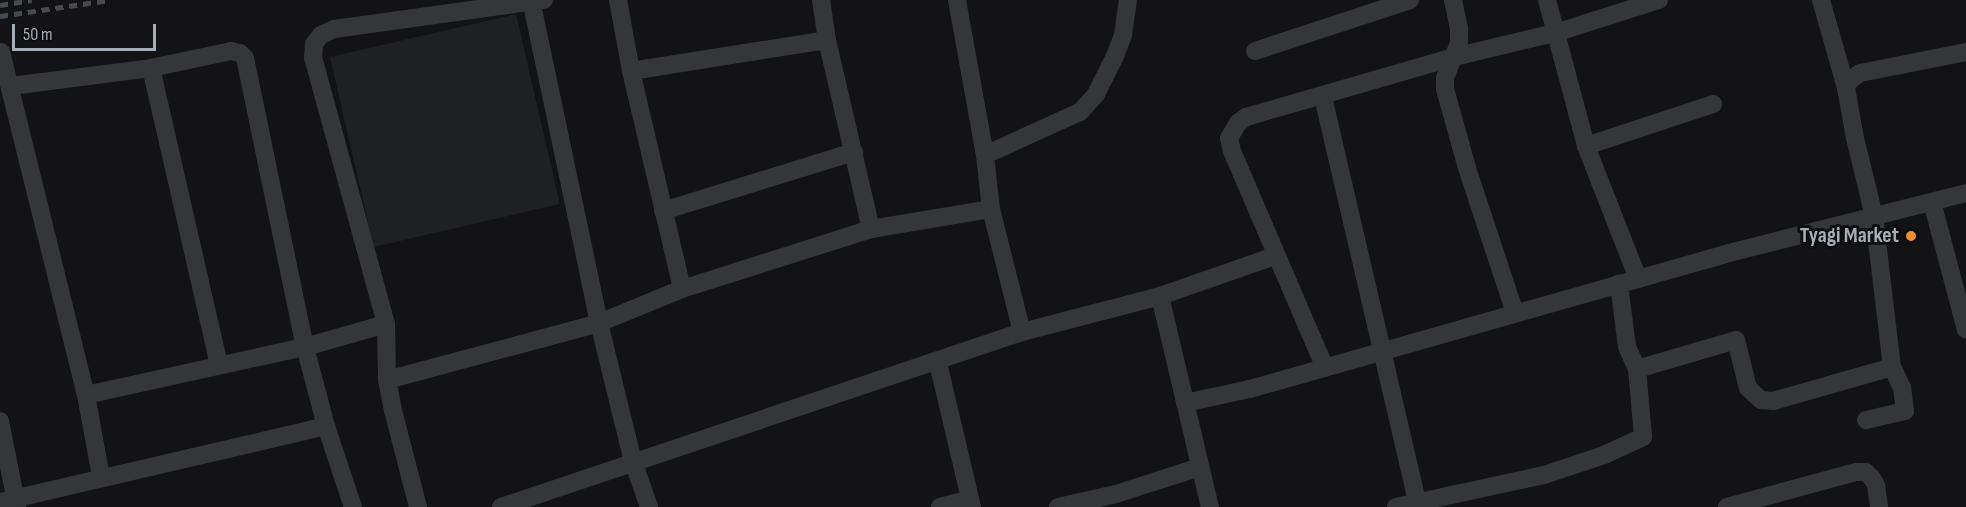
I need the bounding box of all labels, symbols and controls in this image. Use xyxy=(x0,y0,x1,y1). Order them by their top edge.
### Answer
scale bar xyxy=(15,12,159,50)
text: 50 m xyxy=(23,24,53,45)
place label: Tyagi Market xyxy=(1800,223,1899,249)
marker: Tyagi Market xyxy=(1904,229,1918,243)

